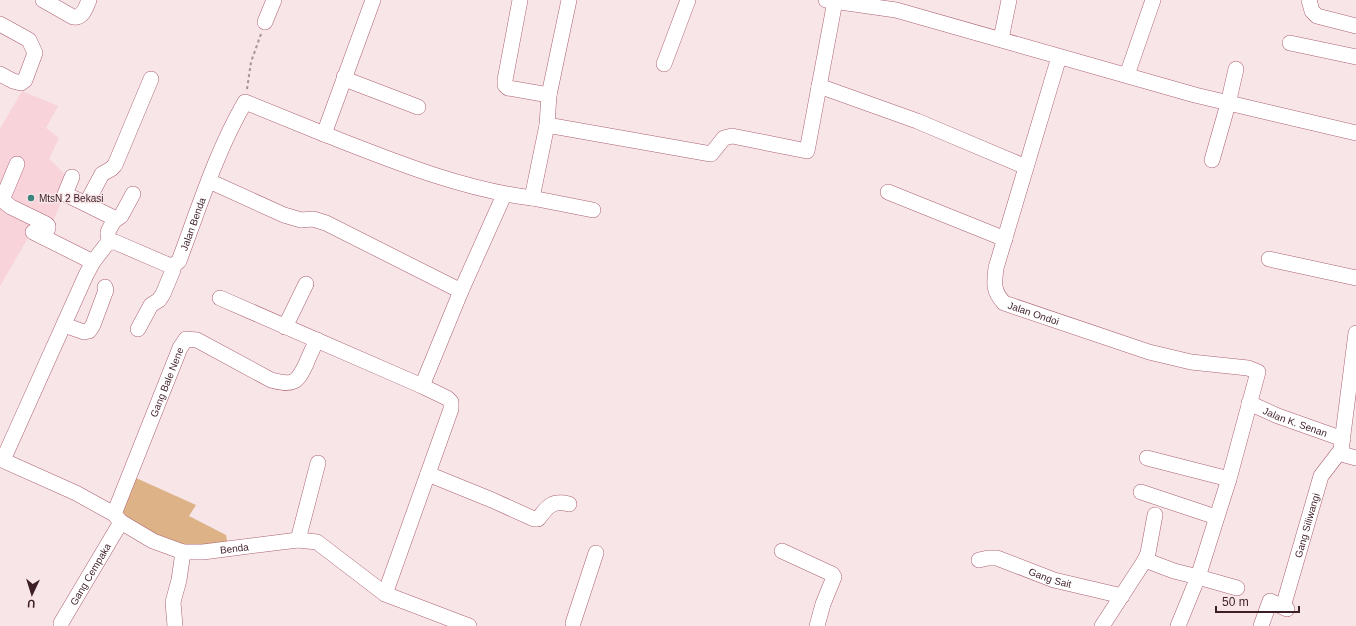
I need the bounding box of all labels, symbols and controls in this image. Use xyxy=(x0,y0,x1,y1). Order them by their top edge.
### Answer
marker: MtsN 2 Bekasi xyxy=(26,193,36,203)
place label: MtsN 2 Bekasi xyxy=(39,193,103,204)
street label: Jalan Benda xyxy=(178,196,208,252)
street label: Jalan Ondoi xyxy=(1006,300,1060,327)
street label: Gang Bale Nene xyxy=(148,345,186,419)
street label: Jalan K. Senan xyxy=(1261,405,1329,439)
street label: Gang Siliwangi xyxy=(1293,492,1322,559)
street label: Gang Cempaka xyxy=(68,541,113,607)
street label: Benda xyxy=(219,541,250,556)
street label: Gang Sait xyxy=(1027,566,1073,590)
north arrow xyxy=(12,574,52,614)
scale bar xyxy=(1216,588,1299,614)
text: 50 m xyxy=(1222,595,1249,609)
text: U xyxy=(27,598,36,610)

